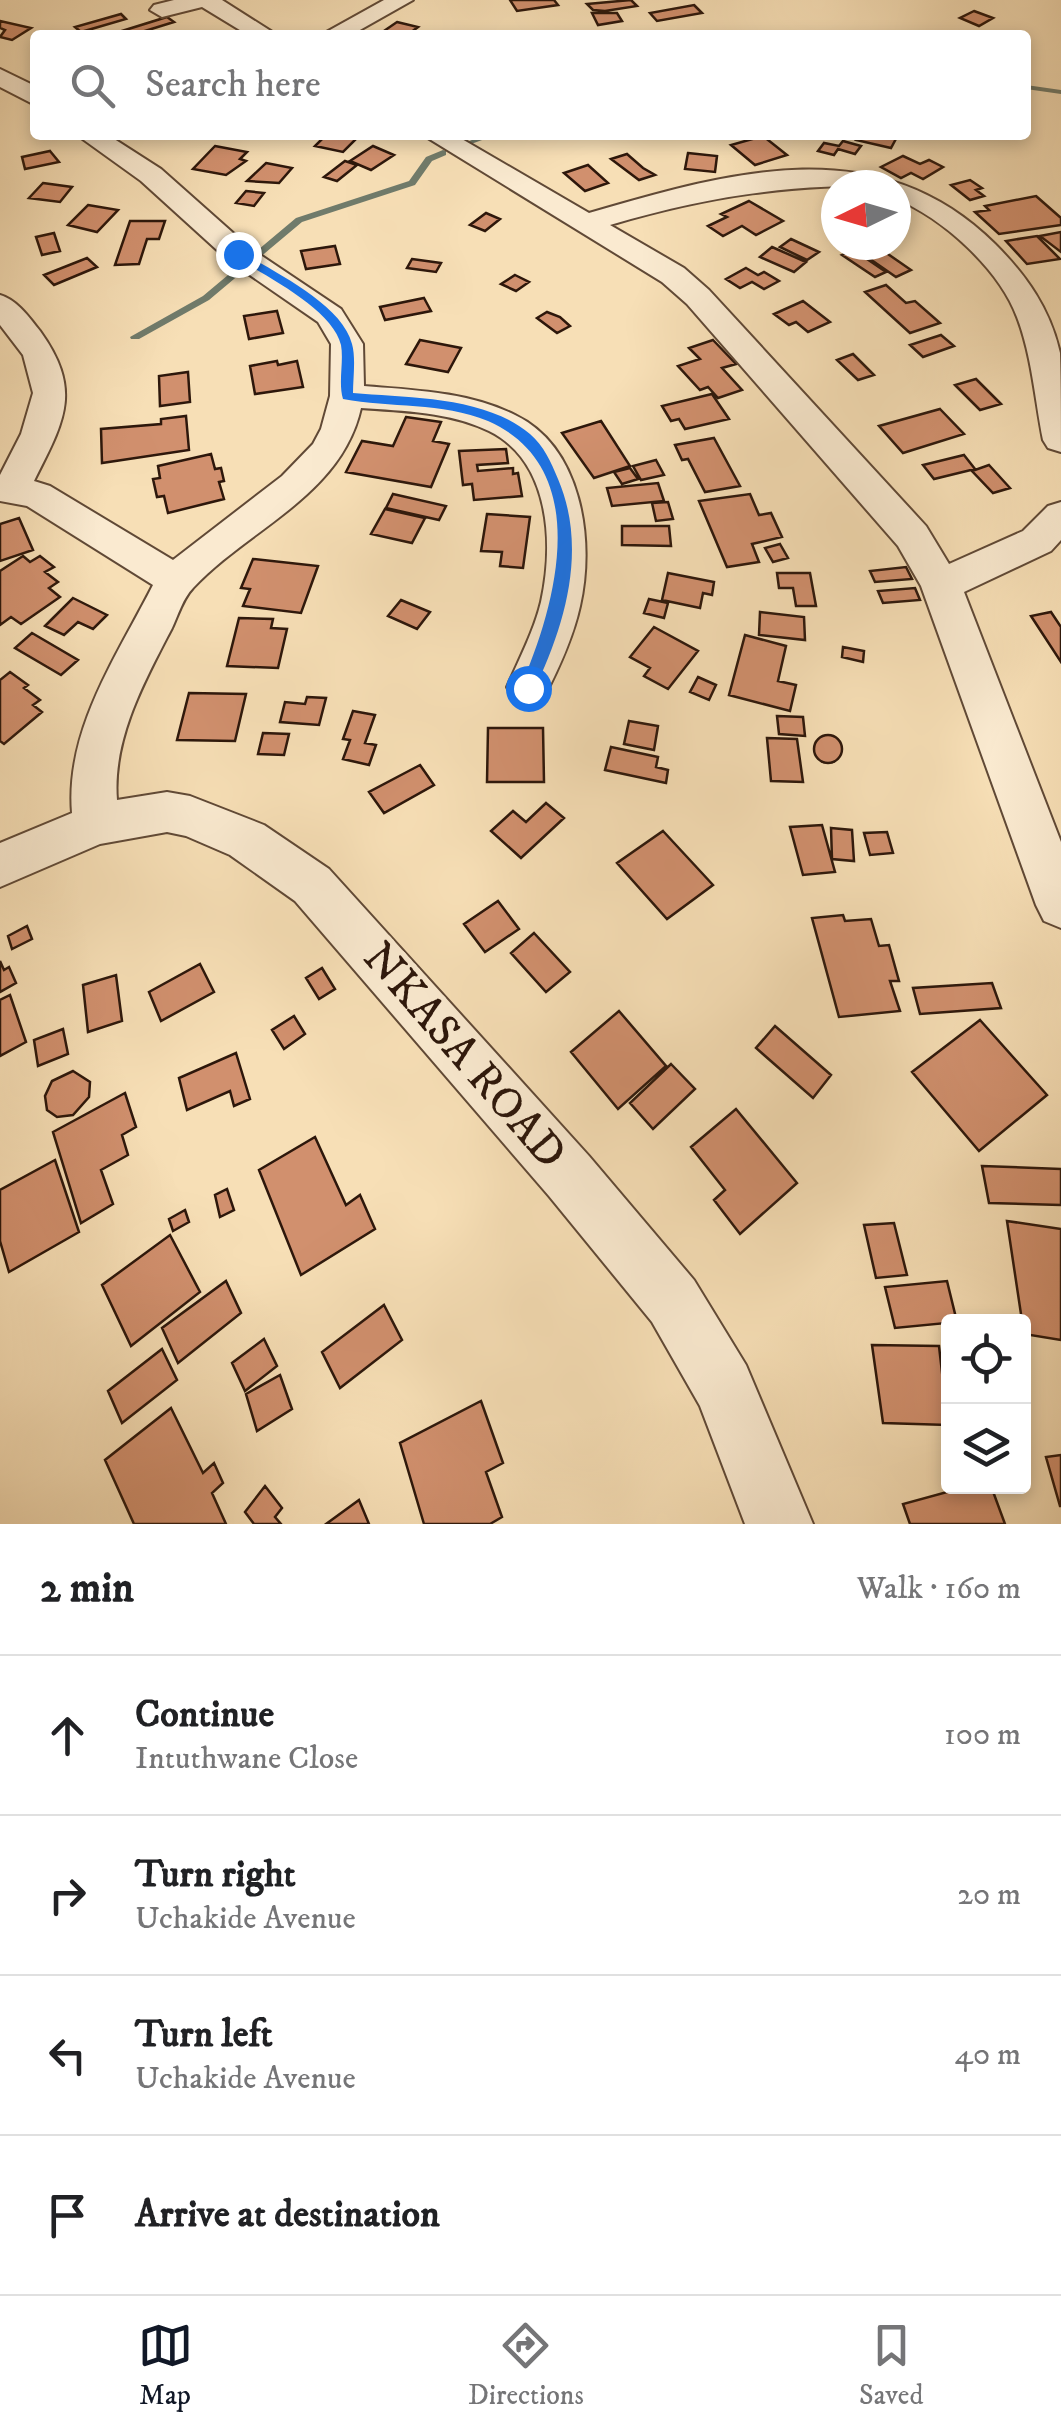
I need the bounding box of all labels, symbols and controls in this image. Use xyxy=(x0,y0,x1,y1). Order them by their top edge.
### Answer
search box xyxy=(30,30,1031,140)
icon: search xyxy=(65,58,120,113)
text: Search here xyxy=(145,61,321,109)
north arrow xyxy=(821,170,911,260)
route end xyxy=(216,232,262,278)
route start xyxy=(506,666,552,712)
street label: NKASA ROAD xyxy=(350,931,578,1181)
map controls xyxy=(941,1314,1031,1494)
button: locate xyxy=(941,1314,1031,1404)
button: layers xyxy=(941,1404,1031,1494)
text: 2 min xyxy=(40,1563,134,1615)
text: Walk · 160 m xyxy=(857,1569,1021,1609)
text: Continue xyxy=(135,1691,274,1739)
icon: ahead xyxy=(40,1708,95,1763)
text: 100 m xyxy=(944,1715,1021,1755)
text: Intuthwane Close xyxy=(135,1739,358,1779)
text: Turn right xyxy=(135,1851,296,1899)
icon: right xyxy=(40,1868,95,1923)
text: 20 m xyxy=(957,1875,1021,1915)
text: Uchakide Avenue xyxy=(135,1899,356,1939)
text: Turn left xyxy=(135,2011,273,2059)
icon: left xyxy=(40,2028,95,2083)
text: 40 m xyxy=(954,2035,1021,2075)
text: Uchakide Avenue xyxy=(135,2059,356,2099)
icon: arrive xyxy=(40,2188,95,2243)
text: Arrive at destination xyxy=(135,2191,440,2239)
tab: Map xyxy=(138,2318,193,2413)
tab: Directions xyxy=(468,2318,584,2413)
tab: Saved xyxy=(859,2318,923,2413)

